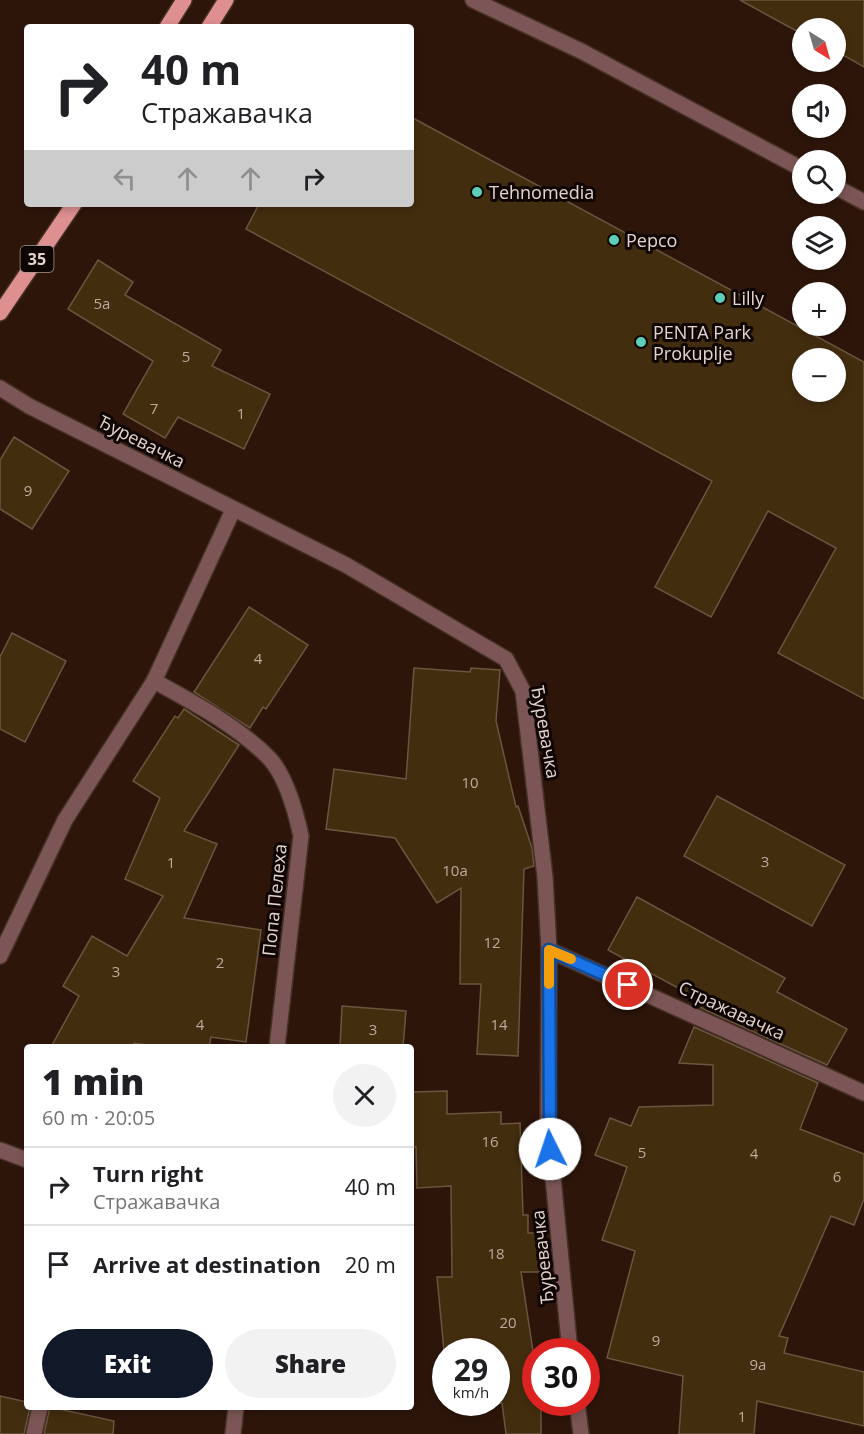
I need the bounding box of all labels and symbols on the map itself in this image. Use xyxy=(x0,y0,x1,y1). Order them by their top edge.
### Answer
north arrow xyxy=(792,18,846,72)
place label: Tehnomedia xyxy=(489,180,594,204)
marker: Tehnomedia xyxy=(470,185,484,199)
place label: Pepco xyxy=(626,228,677,252)
marker: Pepco xyxy=(607,233,621,247)
road number: 35 xyxy=(20,246,54,272)
place label: Lilly xyxy=(732,286,765,310)
marker: Lilly xyxy=(713,291,727,305)
house number: 5a xyxy=(94,293,110,313)
place label: PENTA Park Prokuplje xyxy=(653,320,752,365)
marker: PENTA Park Prokuplje xyxy=(634,335,648,349)
house number: 5 xyxy=(182,346,190,366)
house number: 7 xyxy=(150,398,158,418)
house number: 1 xyxy=(237,403,245,423)
street label: Ђуревачка xyxy=(95,409,189,473)
house number: 9 xyxy=(24,480,32,500)
house number: 4 xyxy=(254,648,263,668)
street label: Ђуревачка xyxy=(526,684,566,780)
house number: 10 xyxy=(461,772,479,792)
street label: Попа Пелеха xyxy=(256,843,292,957)
house number: 3 xyxy=(761,851,769,871)
house number: 1 xyxy=(167,852,175,872)
house number: 10a xyxy=(442,860,468,880)
house number: 12 xyxy=(483,932,501,952)
house number: 2 xyxy=(216,952,224,972)
pin xyxy=(602,959,653,1010)
house number: 3 xyxy=(112,961,120,981)
street label: Стражавачка xyxy=(675,975,789,1045)
house number: 4 xyxy=(196,1014,205,1034)
house number: 14 xyxy=(490,1014,508,1034)
house number: 3 xyxy=(369,1019,377,1039)
position arrow xyxy=(518,1117,582,1181)
house number: 16 xyxy=(481,1131,499,1151)
house number: 5 xyxy=(638,1142,646,1162)
house number: 4 xyxy=(750,1143,759,1163)
house number: 6 xyxy=(833,1166,841,1186)
street label: Ђуревачка xyxy=(525,1209,559,1305)
house number: 18 xyxy=(487,1243,505,1263)
house number: 20 xyxy=(499,1312,517,1332)
house number: 9 xyxy=(652,1330,660,1350)
speed limit sign: 30 xyxy=(522,1338,600,1416)
house number: 9a xyxy=(750,1354,766,1374)
house number: 1 xyxy=(738,1406,746,1426)

